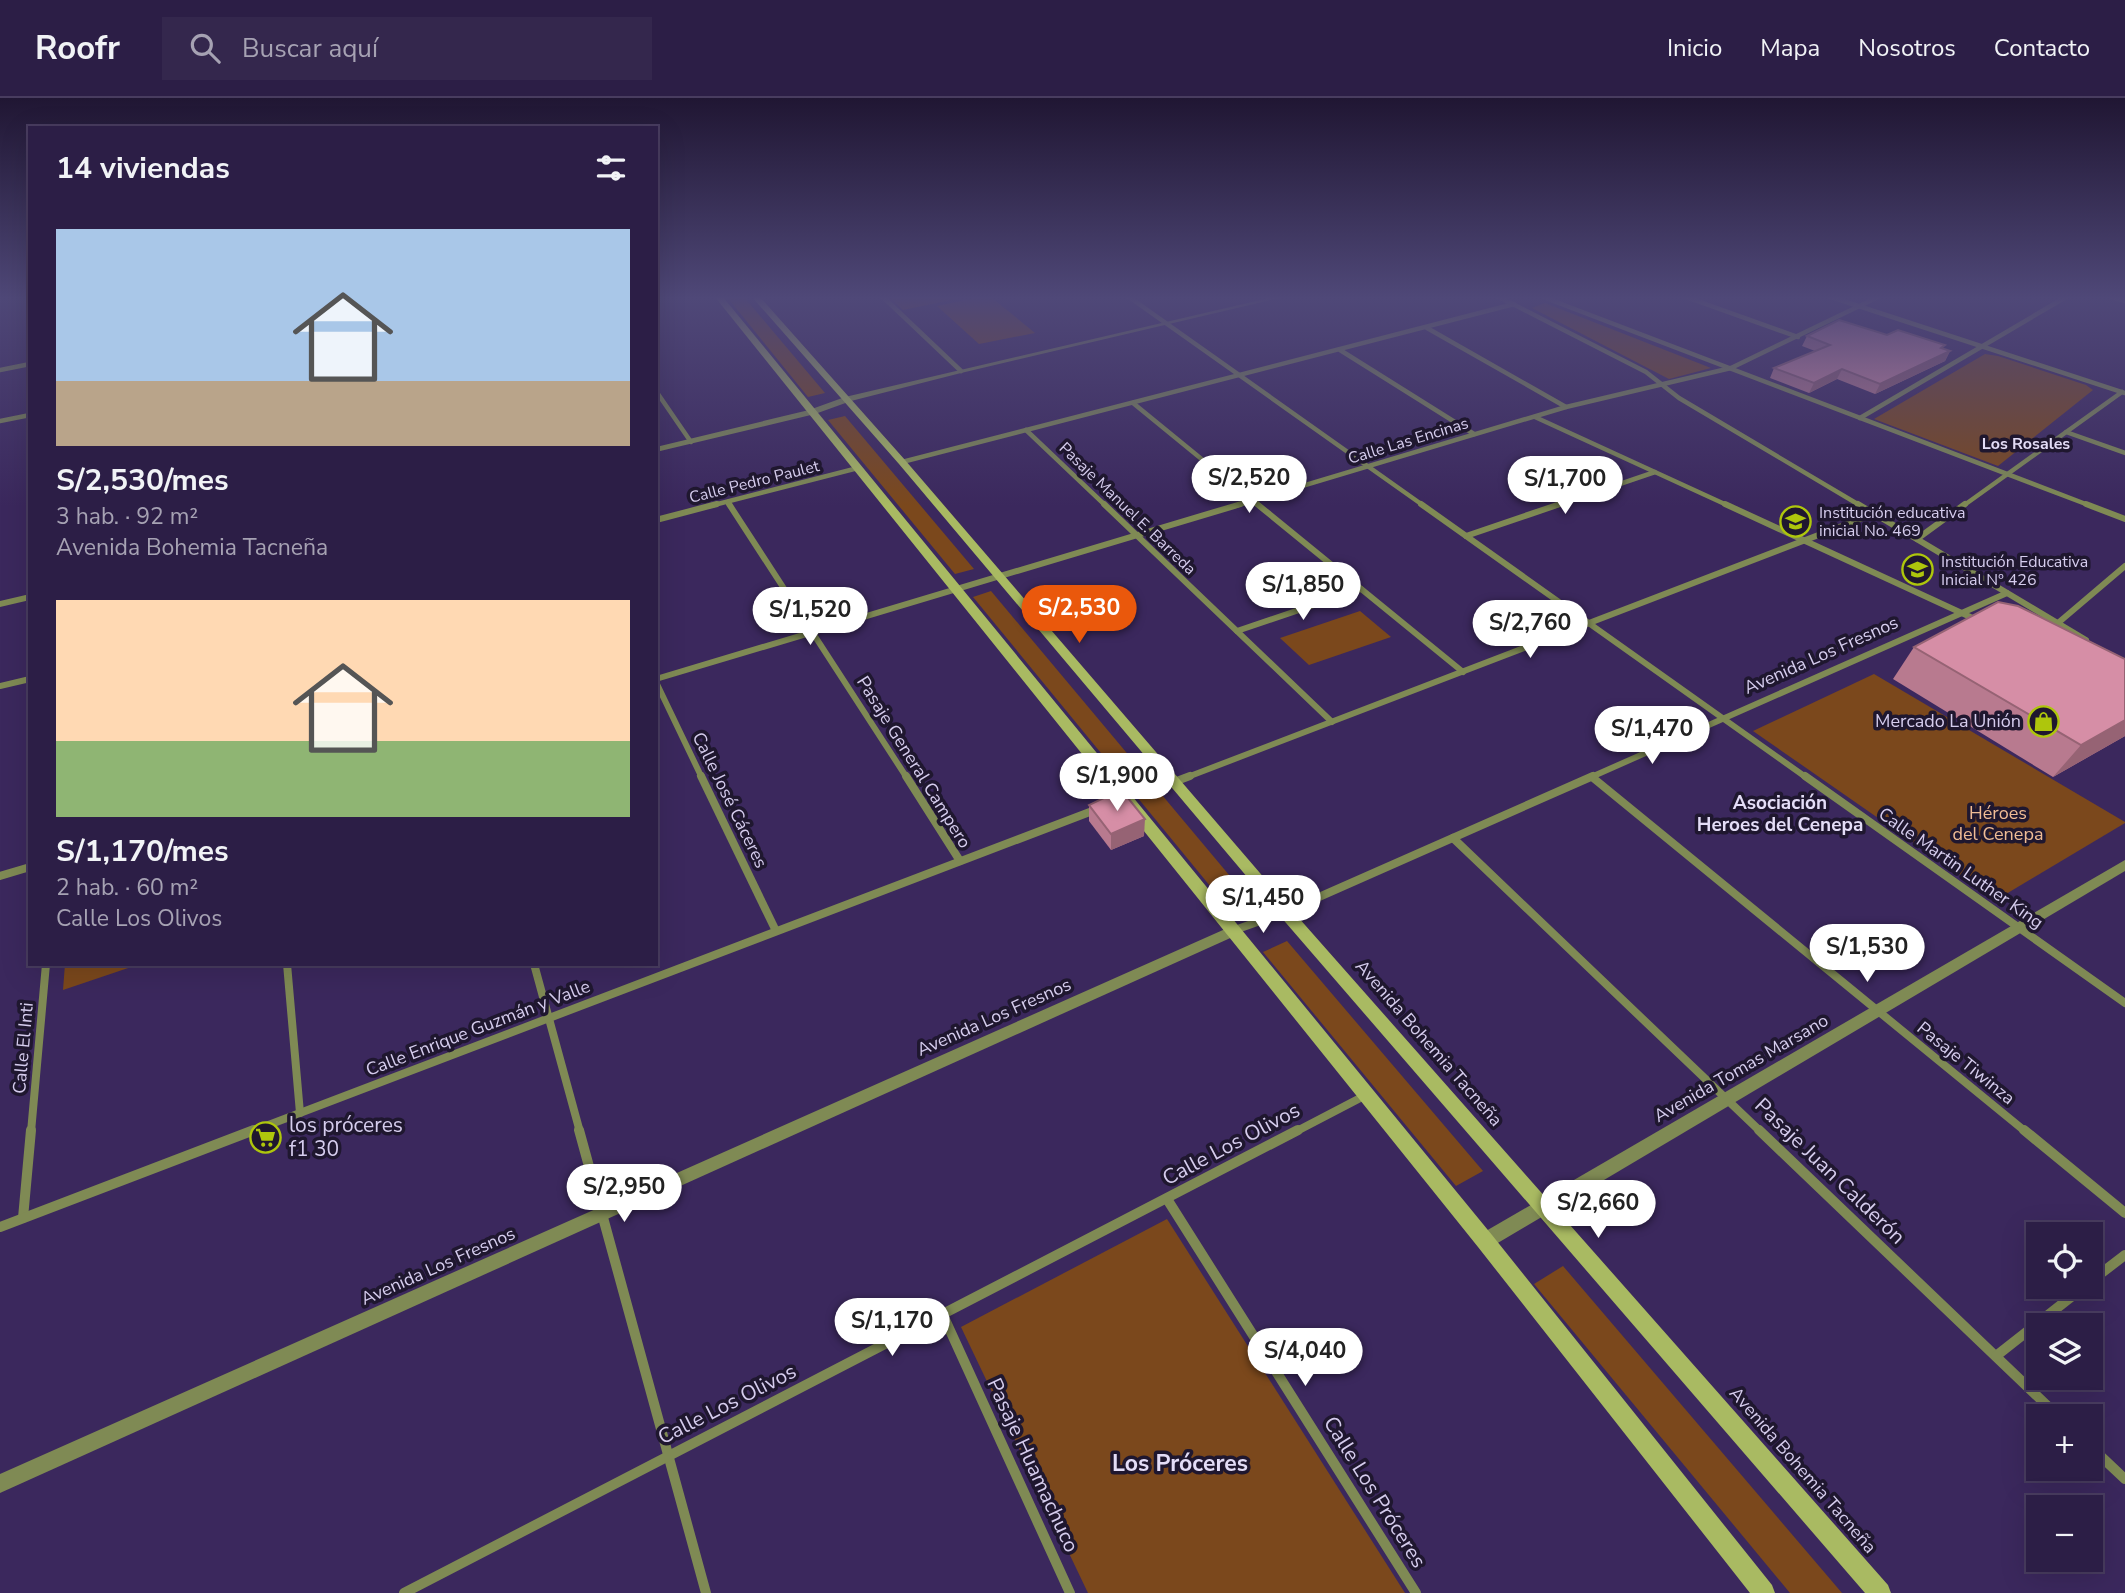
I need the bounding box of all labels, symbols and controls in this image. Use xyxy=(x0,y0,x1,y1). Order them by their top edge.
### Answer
search box xyxy=(162,17,652,80)
text: Roofr xyxy=(35,26,120,71)
icon: search xyxy=(186,29,224,67)
text: Buscar aquí xyxy=(242,31,378,66)
text: Inicio xyxy=(1667,32,1722,64)
text: Mapa xyxy=(1760,32,1820,64)
text: Nosotros xyxy=(1858,32,1956,64)
text: Contacto xyxy=(1994,32,2090,64)
text: 14 viviendas xyxy=(56,148,230,189)
icon: filters xyxy=(592,149,630,187)
icon: home xyxy=(280,274,406,400)
street label: Calle Las Encinas xyxy=(1345,412,1471,470)
district label: Los Rosales xyxy=(1982,433,2070,455)
street label: Pasaje Manuel E. Barreda xyxy=(1054,437,1201,580)
street label: Calle Pedro Paulet xyxy=(687,455,822,509)
pin: S/2,520 xyxy=(1184,456,1314,515)
pin: S/1,700 xyxy=(1500,456,1630,516)
text: S/2,530/mes xyxy=(56,460,229,501)
text: S/2,520 xyxy=(1208,462,1290,493)
text: S/1,700 xyxy=(1524,463,1606,494)
text: 3 hab. · 92 m² xyxy=(56,501,198,532)
place label: Institución educativa inicial No. 469 xyxy=(1819,502,1965,542)
school or university icon: Institución educativa inicial No. 469 xyxy=(1779,504,1813,538)
text: Avenida Bohemia Tacneña xyxy=(56,532,328,563)
place label: Institución Educativa Inicial Nº 426 xyxy=(1941,551,2088,591)
school or university icon: Institución Educativa Inicial Nº 426 xyxy=(1901,553,1935,587)
pin: S/1,850 xyxy=(1238,562,1368,622)
text: S/1,850 xyxy=(1262,569,1344,600)
pin: S/2,530 xyxy=(1014,586,1144,645)
pin: S/1,520 xyxy=(745,588,875,647)
text: S/2,530 xyxy=(1038,592,1120,623)
text: S/1,520 xyxy=(769,594,851,625)
pin: S/2,760 xyxy=(1465,601,1595,660)
text: S/2,760 xyxy=(1489,607,1571,638)
street label: Avenida Los Fresnos xyxy=(1740,610,1902,700)
icon: home xyxy=(280,645,406,771)
street label: Pasaje General Campero xyxy=(851,671,977,853)
shop icon: Mercado La Unión xyxy=(2027,704,2061,738)
pin: S/1,470 xyxy=(1587,706,1717,766)
place label: Mercado La Unión xyxy=(1875,709,2021,733)
text: S/1,470 xyxy=(1611,713,1693,744)
street label: Calle José Cáceres xyxy=(687,728,773,872)
pin: S/1,900 xyxy=(1052,754,1182,813)
text: S/1,900 xyxy=(1076,760,1158,791)
district label: Asociación Heroes del Cenepa xyxy=(1697,790,1863,838)
park label: Héroes del Cenepa xyxy=(1953,801,2043,846)
street label: Calle Martin Luther King xyxy=(1874,802,2048,934)
text: S/1,170/mes xyxy=(56,831,229,872)
text: 2 hab. · 60 m² xyxy=(56,872,198,903)
pin: S/1,450 xyxy=(1198,876,1328,935)
text: S/1,450 xyxy=(1222,882,1304,913)
text: Calle Los Olivos xyxy=(56,903,222,934)
pin: S/1,530 xyxy=(1802,924,1932,984)
text: S/1,530 xyxy=(1826,931,1908,962)
street label: Avenida Bohemia Tacneña xyxy=(1350,955,1508,1131)
street label: Avenida Los Fresnos xyxy=(913,972,1075,1062)
street label: Calle Enrique Guzmán y Valle xyxy=(362,974,594,1082)
street label: Calle El Inti xyxy=(7,1001,39,1095)
street label: Avenida Tomas Marsano xyxy=(1649,1008,1833,1128)
street label: Pasaje Tiwinza xyxy=(1912,1016,2020,1110)
street label: Pasaje Juan Calderón xyxy=(1749,1092,1911,1250)
street label: Calle Los Olivos xyxy=(1157,1096,1305,1192)
place label: los próceres f1 30 xyxy=(289,1111,403,1163)
supermarket icon: los próceres f1 30 xyxy=(249,1120,283,1154)
pin: S/2,950 xyxy=(559,1164,689,1224)
text: S/2,950 xyxy=(583,1171,665,1202)
pin: S/2,660 xyxy=(1533,1180,1663,1240)
text: S/2,660 xyxy=(1557,1187,1639,1218)
street label: Avenida Los Fresnos xyxy=(357,1221,519,1311)
map controls xyxy=(2026,1222,2103,1572)
button: locate xyxy=(2026,1222,2103,1299)
pin: S/1,170 xyxy=(827,1298,957,1358)
text: S/1,170 xyxy=(851,1305,933,1336)
button: layers xyxy=(2026,1313,2103,1390)
pin: S/4,040 xyxy=(1240,1328,1370,1388)
text: S/4,040 xyxy=(1264,1335,1346,1366)
street label: Calle Los Olivos xyxy=(653,1357,801,1451)
street label: Pasaje Huamachuco xyxy=(980,1373,1086,1557)
street label: Avenida Bohemia Tacneña xyxy=(1724,1382,1882,1558)
button: + xyxy=(2026,1404,2103,1481)
street label: Calle Los Próceres xyxy=(1317,1411,1433,1573)
district label: Los Próceres xyxy=(1112,1448,1248,1479)
button: − xyxy=(2026,1495,2103,1572)

